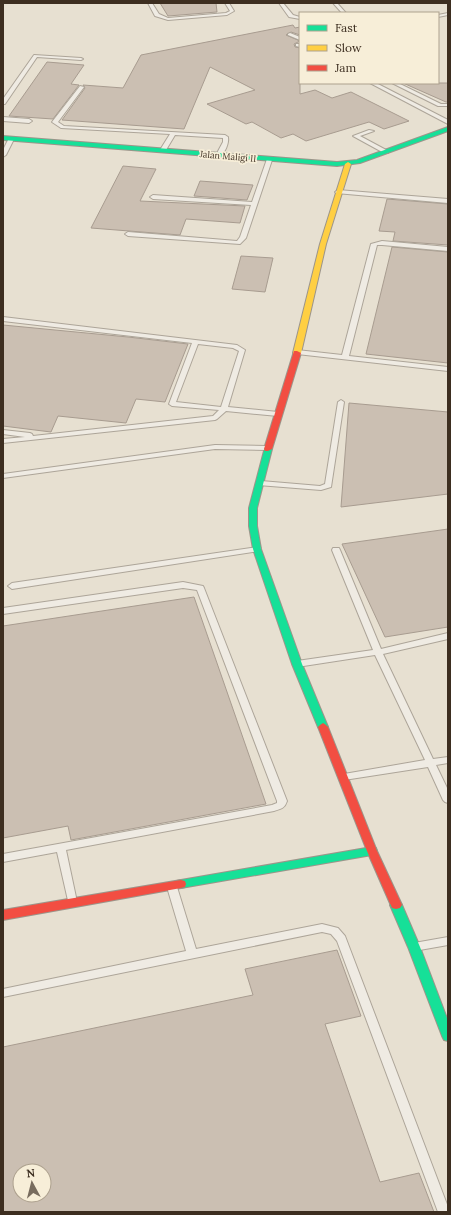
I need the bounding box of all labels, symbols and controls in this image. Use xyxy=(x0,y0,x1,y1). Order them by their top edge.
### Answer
legend xyxy=(299,12,439,84)
text: Fast xyxy=(335,20,358,35)
text: Slow xyxy=(335,40,362,55)
text: Jam xyxy=(334,60,356,75)
street label: Jalan Maligi II xyxy=(198,148,257,164)
north arrow xyxy=(12,1163,52,1203)
text: N xyxy=(26,1166,36,1181)

